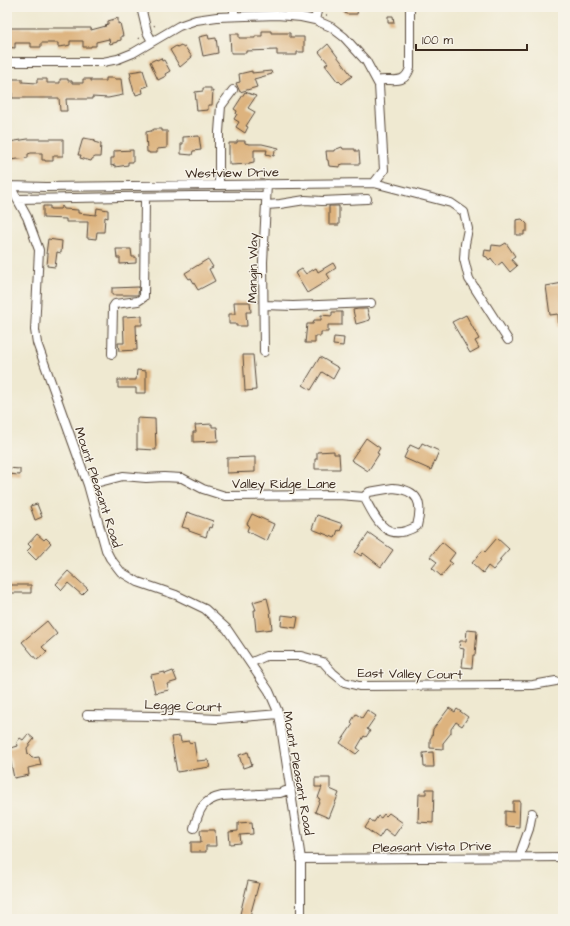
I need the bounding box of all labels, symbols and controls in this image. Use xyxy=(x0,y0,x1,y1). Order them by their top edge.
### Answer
scale bar xyxy=(416,26,527,52)
text: 100 m xyxy=(422,32,453,49)
street label: Westview Drive xyxy=(185,163,279,183)
street label: Mangin Way xyxy=(243,233,264,303)
street label: Mount Pleasant Road xyxy=(70,425,126,550)
street label: Valley Ridge Lane xyxy=(232,475,336,494)
street label: East Valley Court xyxy=(357,664,463,685)
street label: Legge Court xyxy=(144,696,223,717)
street label: Mount Pleasant Road xyxy=(278,710,318,837)
street label: Pleasant Vista Drive xyxy=(372,837,492,857)

